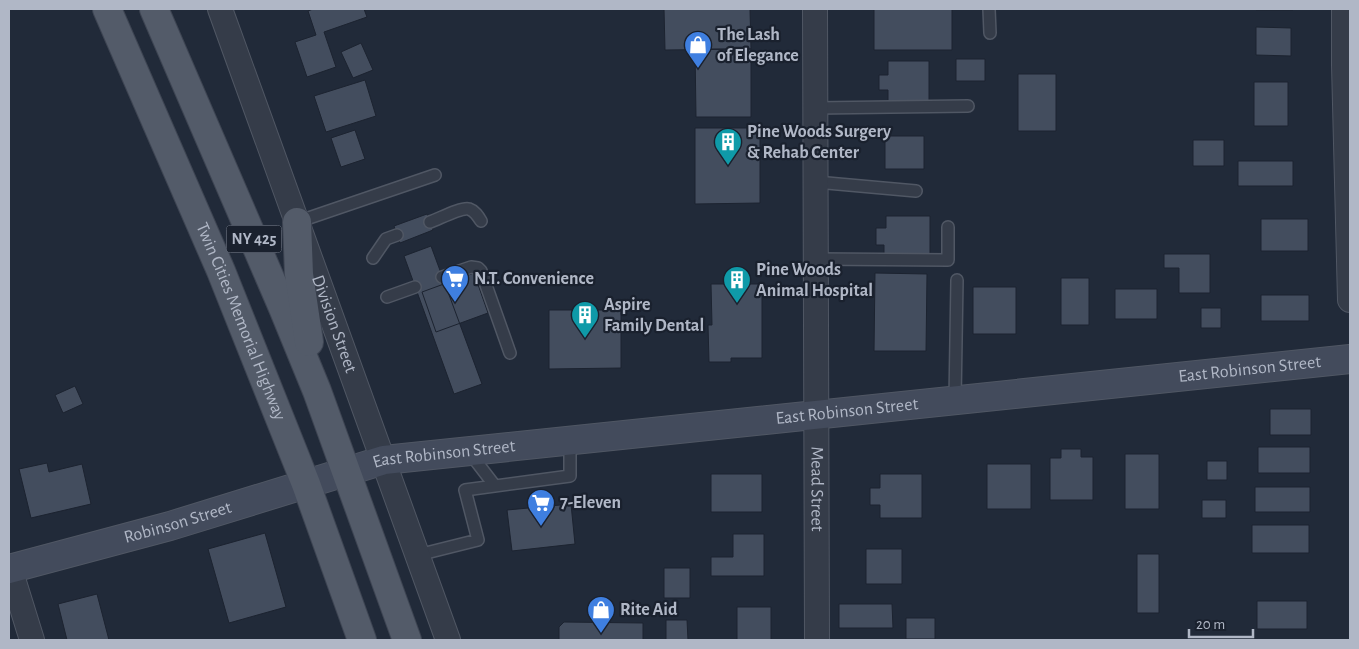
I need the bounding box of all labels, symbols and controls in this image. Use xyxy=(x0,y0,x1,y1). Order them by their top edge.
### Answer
place label: The Lash of Elegance xyxy=(717,26,799,65)
shop icon: The Lash of Elegance xyxy=(683,30,713,69)
place label: Pine Woods Surgery & Rehab Center xyxy=(747,123,892,162)
building icon: Pine Woods Surgery & Rehab Center xyxy=(713,127,743,166)
street label: Twin Cities Memorial Highway xyxy=(192,220,289,423)
road number: NY 425 xyxy=(226,225,282,252)
place label: Pine Woods Animal Hospital xyxy=(756,261,873,300)
supermarket icon: N.T. Convenience xyxy=(440,264,470,303)
building icon: Pine Woods Animal Hospital xyxy=(722,265,752,304)
place label: N.T. Convenience xyxy=(474,270,594,288)
street label: Division Street xyxy=(308,273,360,375)
place label: Aspire Family Dental xyxy=(604,296,704,335)
building icon: Aspire Family Dental xyxy=(570,300,600,339)
street label: East Robinson Street xyxy=(1178,353,1322,386)
street label: East Robinson Street xyxy=(775,395,919,428)
street label: East Robinson Street xyxy=(371,437,516,472)
street label: Mead Street xyxy=(807,446,826,532)
supermarket icon: 7-Eleven xyxy=(526,488,556,527)
place label: 7-Eleven xyxy=(560,494,621,512)
street label: Robinson Street xyxy=(122,498,234,547)
shop icon: Rite Aid xyxy=(586,595,616,634)
place label: Rite Aid xyxy=(620,601,678,619)
scale bar xyxy=(1189,606,1253,638)
text: 20 m xyxy=(1196,617,1225,632)

